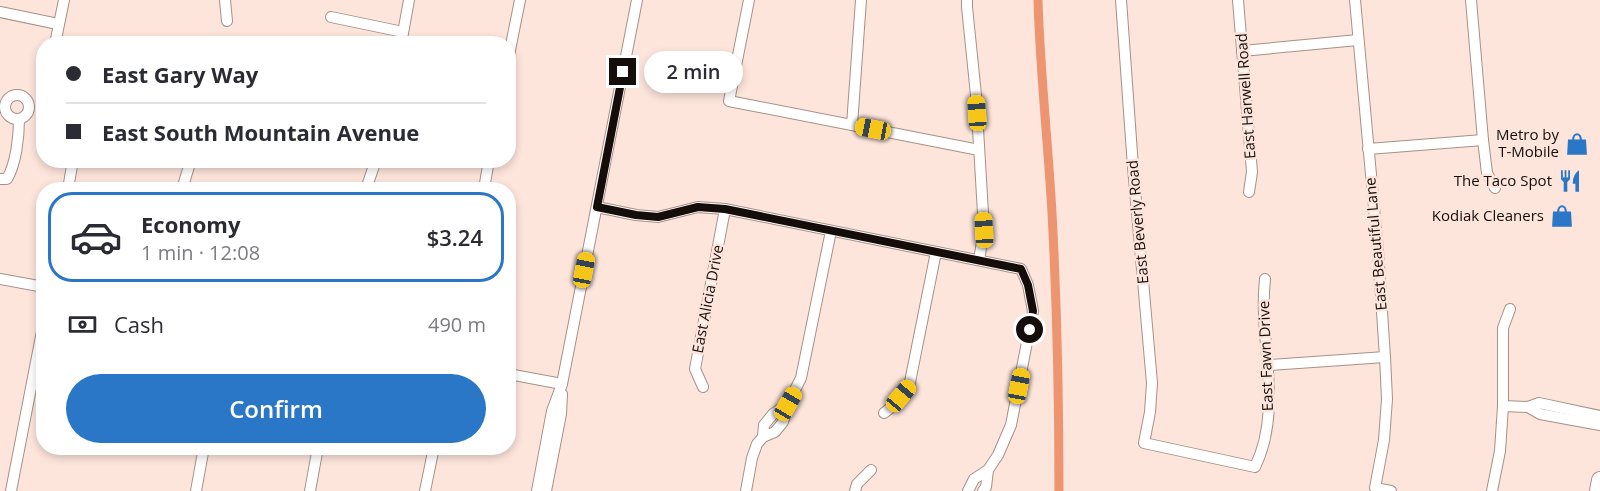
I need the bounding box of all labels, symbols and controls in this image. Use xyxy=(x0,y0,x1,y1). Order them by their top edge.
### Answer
street label: East Harwell Road xyxy=(1231,33,1259,160)
callout: 2 min xyxy=(644,51,743,93)
route end xyxy=(609,58,636,85)
text: 2 min xyxy=(667,58,721,85)
text: East Gary Way xyxy=(102,59,258,89)
car xyxy=(967,94,987,132)
text: East South Mountain Avenue xyxy=(102,117,419,147)
car xyxy=(854,117,892,141)
place label: Metro by T-Mobile xyxy=(1496,124,1559,161)
shop icon: Metro by T-Mobile xyxy=(1564,131,1590,157)
street label: East Beverly Road xyxy=(1122,159,1152,285)
restaurant icon: The Taco Spot xyxy=(1557,168,1583,194)
place label: The Taco Spot xyxy=(1454,170,1552,190)
street label: East Beautiful Lane xyxy=(1359,177,1391,311)
shop icon: Kodiak Cleaners xyxy=(1549,203,1575,229)
place label: Kodiak Cleaners xyxy=(1432,205,1544,225)
text: Economy xyxy=(141,209,240,239)
icon: car xyxy=(69,210,123,264)
car xyxy=(974,212,994,248)
text: $3.24 xyxy=(427,222,483,252)
text: 1 min · 12:08 xyxy=(141,239,260,266)
street label: East Alicia Drive xyxy=(687,243,727,355)
car xyxy=(572,251,596,289)
street label: East Fawn Drive xyxy=(1253,300,1277,412)
icon: cash xyxy=(66,308,99,341)
text: Cash xyxy=(114,309,164,339)
text: 490 m xyxy=(428,311,486,338)
route start xyxy=(1016,316,1043,343)
car xyxy=(1007,367,1031,405)
button: Confirm xyxy=(66,374,486,443)
car xyxy=(883,376,919,416)
car xyxy=(771,384,805,424)

